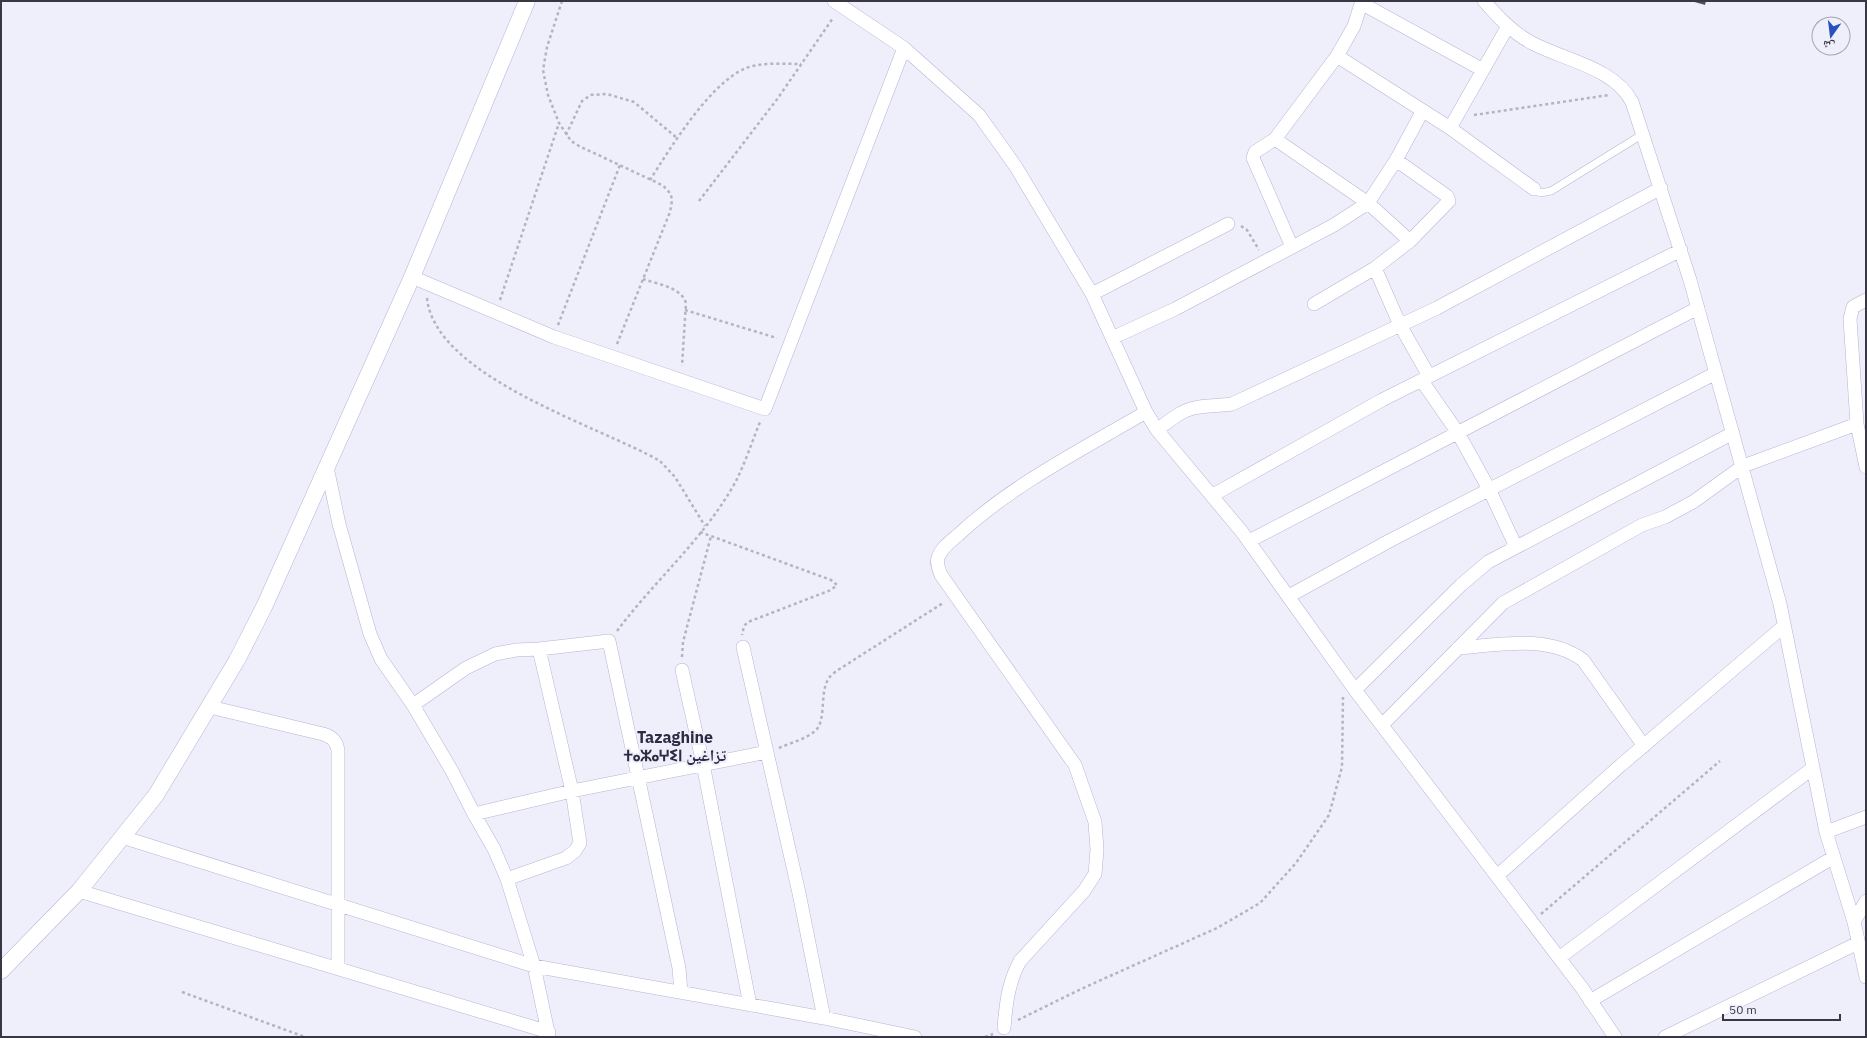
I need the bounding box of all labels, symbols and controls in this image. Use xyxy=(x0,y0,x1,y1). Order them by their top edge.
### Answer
north arrow xyxy=(1811,16,1851,56)
text: ش xyxy=(1821,36,1836,54)
district label: Tazaghine ⵜⴰⵣⴰⵖⵉⵏ تزاغين xyxy=(624,727,727,765)
scale bar xyxy=(1723,996,1840,1022)
text: 50 m xyxy=(1729,1002,1757,1017)

